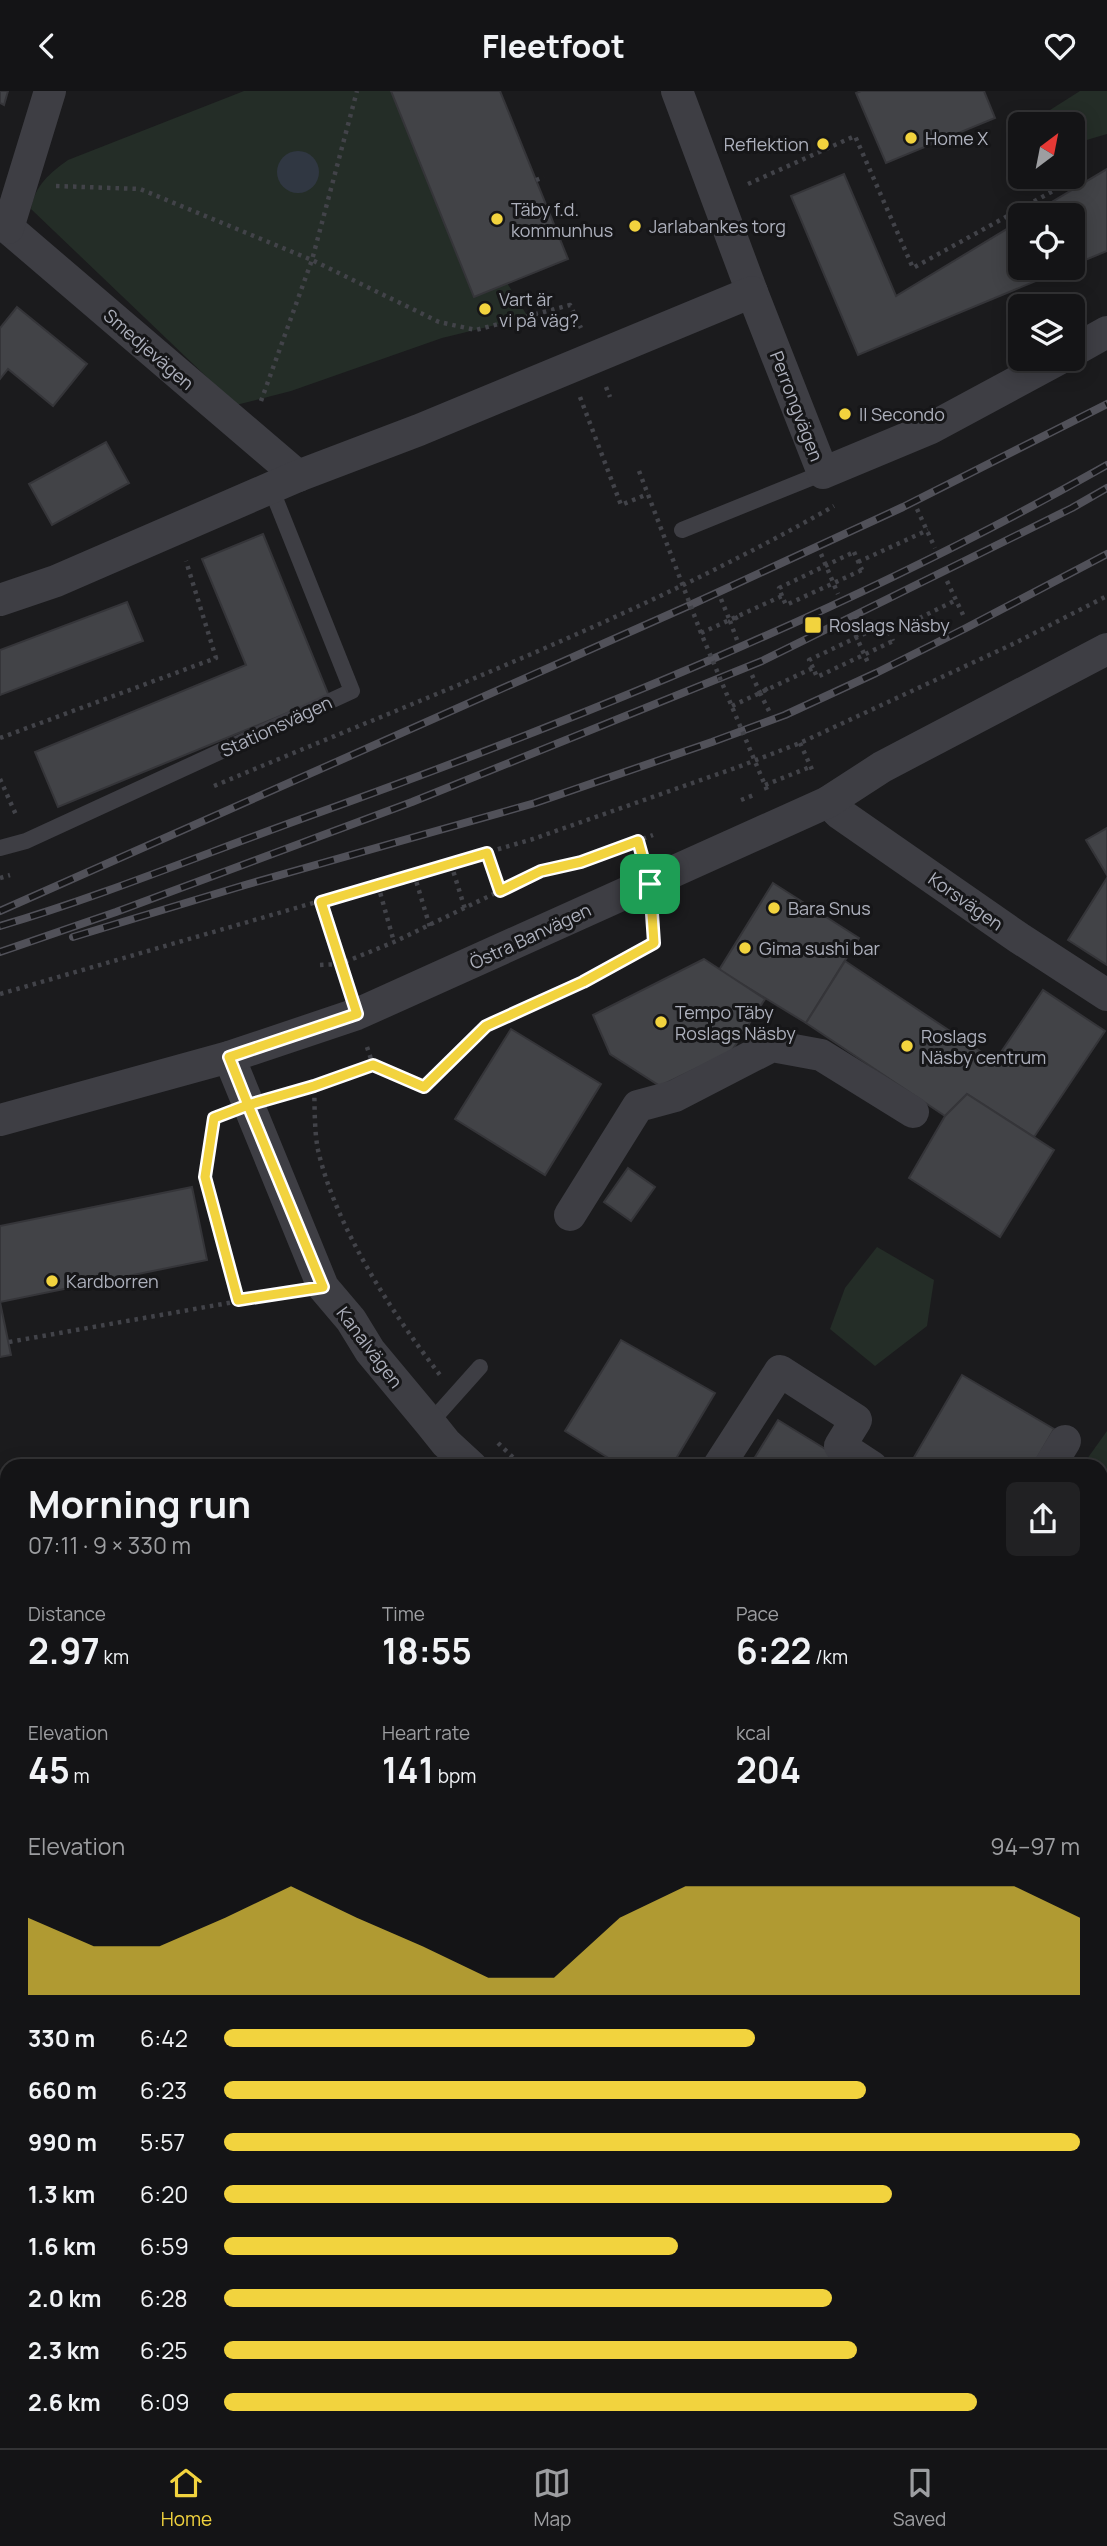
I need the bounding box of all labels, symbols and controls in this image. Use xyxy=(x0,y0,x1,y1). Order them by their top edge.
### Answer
text: Fleetfoot xyxy=(482,24,625,68)
icon: back xyxy=(28,27,66,65)
icon: heart xyxy=(1041,27,1079,65)
north arrow xyxy=(1008,112,1085,189)
map controls xyxy=(1008,112,1085,371)
place label: Home X xyxy=(925,126,988,150)
marker: Home X xyxy=(903,130,919,146)
place label: Reflektion xyxy=(724,132,809,156)
marker: Reflektion xyxy=(815,136,831,152)
place label: Täby f.d. kommunhus xyxy=(511,197,613,242)
button: locate xyxy=(1008,203,1085,280)
marker: Täby f.d. kommunhus xyxy=(489,211,505,227)
place label: Jarlabankes torg xyxy=(649,214,786,238)
marker: Jarlabankes torg xyxy=(627,218,643,234)
place label: Vart är vi på väg? xyxy=(499,287,579,332)
button: layers xyxy=(1008,294,1085,371)
marker: Vart är vi på väg? xyxy=(477,301,493,317)
street label: Smedjevägen xyxy=(99,303,199,395)
street label: Perrongvägen xyxy=(765,347,829,465)
place label: Il Secondo xyxy=(859,402,945,426)
marker: Il Secondo xyxy=(837,406,853,422)
place label: Roslags Näsby xyxy=(829,613,950,637)
marker: Roslags Näsby xyxy=(803,615,823,635)
street label: Stationsvägen xyxy=(216,690,336,762)
pin xyxy=(620,854,680,914)
icon: arrive xyxy=(631,865,669,903)
street label: Korsvägen xyxy=(924,866,1008,936)
place label: Bara Snus xyxy=(788,896,871,920)
street label: Östra Banvägen xyxy=(465,897,595,975)
marker: Bara Snus xyxy=(766,900,782,916)
place label: Gima sushi bar xyxy=(759,936,880,960)
marker: Gima sushi bar xyxy=(737,940,753,956)
place label: Tempo Täby Roslags Näsby xyxy=(675,1000,796,1045)
marker: Tempo Täby Roslags Näsby xyxy=(653,1014,669,1030)
place label: Roslags Näsby centrum xyxy=(921,1024,1046,1069)
marker: Roslags Näsby centrum xyxy=(899,1038,915,1054)
place label: Kardborren xyxy=(66,1269,159,1293)
marker: Kardborren xyxy=(44,1273,60,1289)
street label: Kanalvägen xyxy=(332,1302,408,1392)
text: Morning run xyxy=(28,1477,251,1529)
button: share xyxy=(1006,1482,1080,1556)
text: 07:11 · 9 × 330 m xyxy=(28,1529,191,1561)
text: Distance xyxy=(28,1601,106,1627)
text: Time xyxy=(382,1601,425,1627)
text: Pace xyxy=(736,1601,779,1627)
text: 2.97 xyxy=(28,1627,100,1675)
text: 18:55 xyxy=(382,1627,472,1675)
text: 6:22 xyxy=(736,1627,811,1675)
text: km xyxy=(100,1644,129,1670)
text: /km xyxy=(811,1644,848,1670)
text: Elevation xyxy=(28,1720,108,1746)
text: Heart rate xyxy=(382,1720,470,1746)
text: kcal xyxy=(736,1720,771,1746)
text: 45 xyxy=(28,1746,70,1794)
text: 141 xyxy=(382,1746,434,1794)
text: 204 xyxy=(736,1746,801,1794)
text: m xyxy=(70,1763,90,1789)
text: bpm xyxy=(434,1763,476,1789)
text: Elevation xyxy=(28,1830,125,1862)
text: 94–97 m xyxy=(990,1830,1080,1862)
text: 330 m xyxy=(28,2022,95,2054)
text: 6:42 xyxy=(140,2022,188,2054)
text: 660 m xyxy=(28,2074,97,2106)
text: 6:23 xyxy=(140,2074,187,2106)
text: 990 m xyxy=(28,2126,97,2158)
text: 5:57 xyxy=(140,2126,185,2158)
text: 1.3 km xyxy=(28,2178,95,2210)
text: 6:20 xyxy=(140,2178,188,2210)
text: 1.6 km xyxy=(28,2230,96,2262)
text: 6:59 xyxy=(140,2230,189,2262)
text: 2.0 km xyxy=(28,2282,101,2314)
text: 6:28 xyxy=(140,2282,188,2314)
text: 2.3 km xyxy=(28,2334,100,2366)
text: 6:25 xyxy=(140,2334,188,2366)
text: 2.6 km xyxy=(28,2386,101,2418)
text: 6:09 xyxy=(140,2386,189,2418)
tab: Home xyxy=(161,2464,212,2532)
tab: Map xyxy=(533,2464,571,2532)
tab: Saved xyxy=(893,2464,946,2532)

